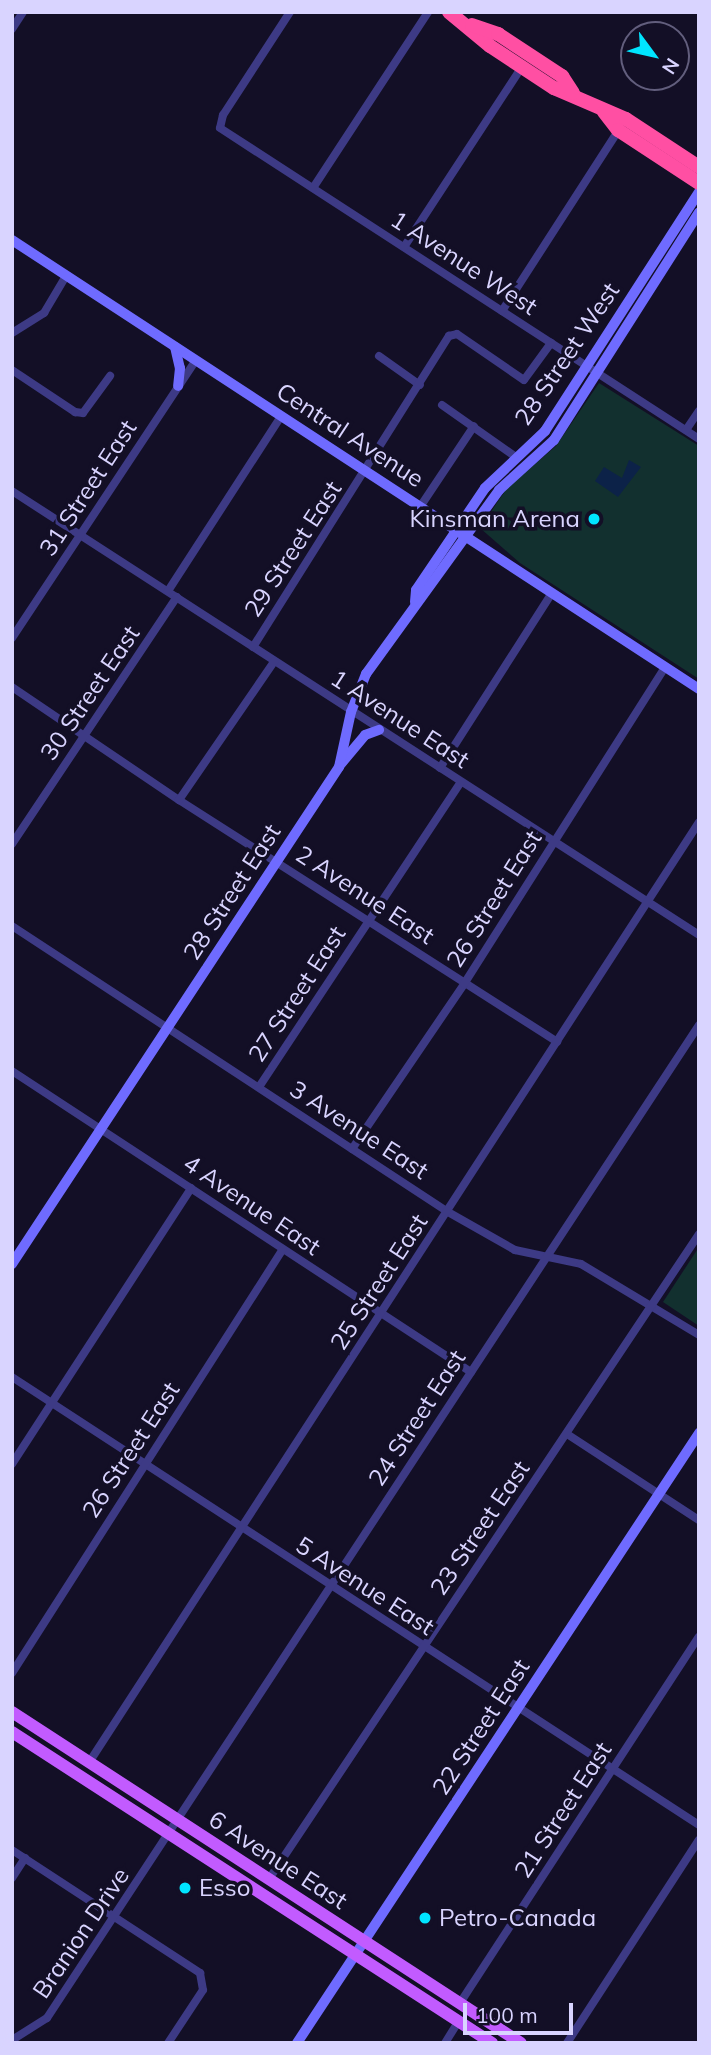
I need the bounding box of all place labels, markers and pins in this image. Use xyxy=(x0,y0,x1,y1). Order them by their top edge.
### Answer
place label: Kinsman Arena xyxy=(410,505,580,533)
marker: Kinsman Arena xyxy=(586,511,602,527)
place label: Esso xyxy=(199,1874,250,1902)
marker: Esso xyxy=(177,1880,193,1896)
place label: Petro-Canada xyxy=(439,1904,596,1932)
marker: Petro-Canada xyxy=(417,1910,433,1926)

